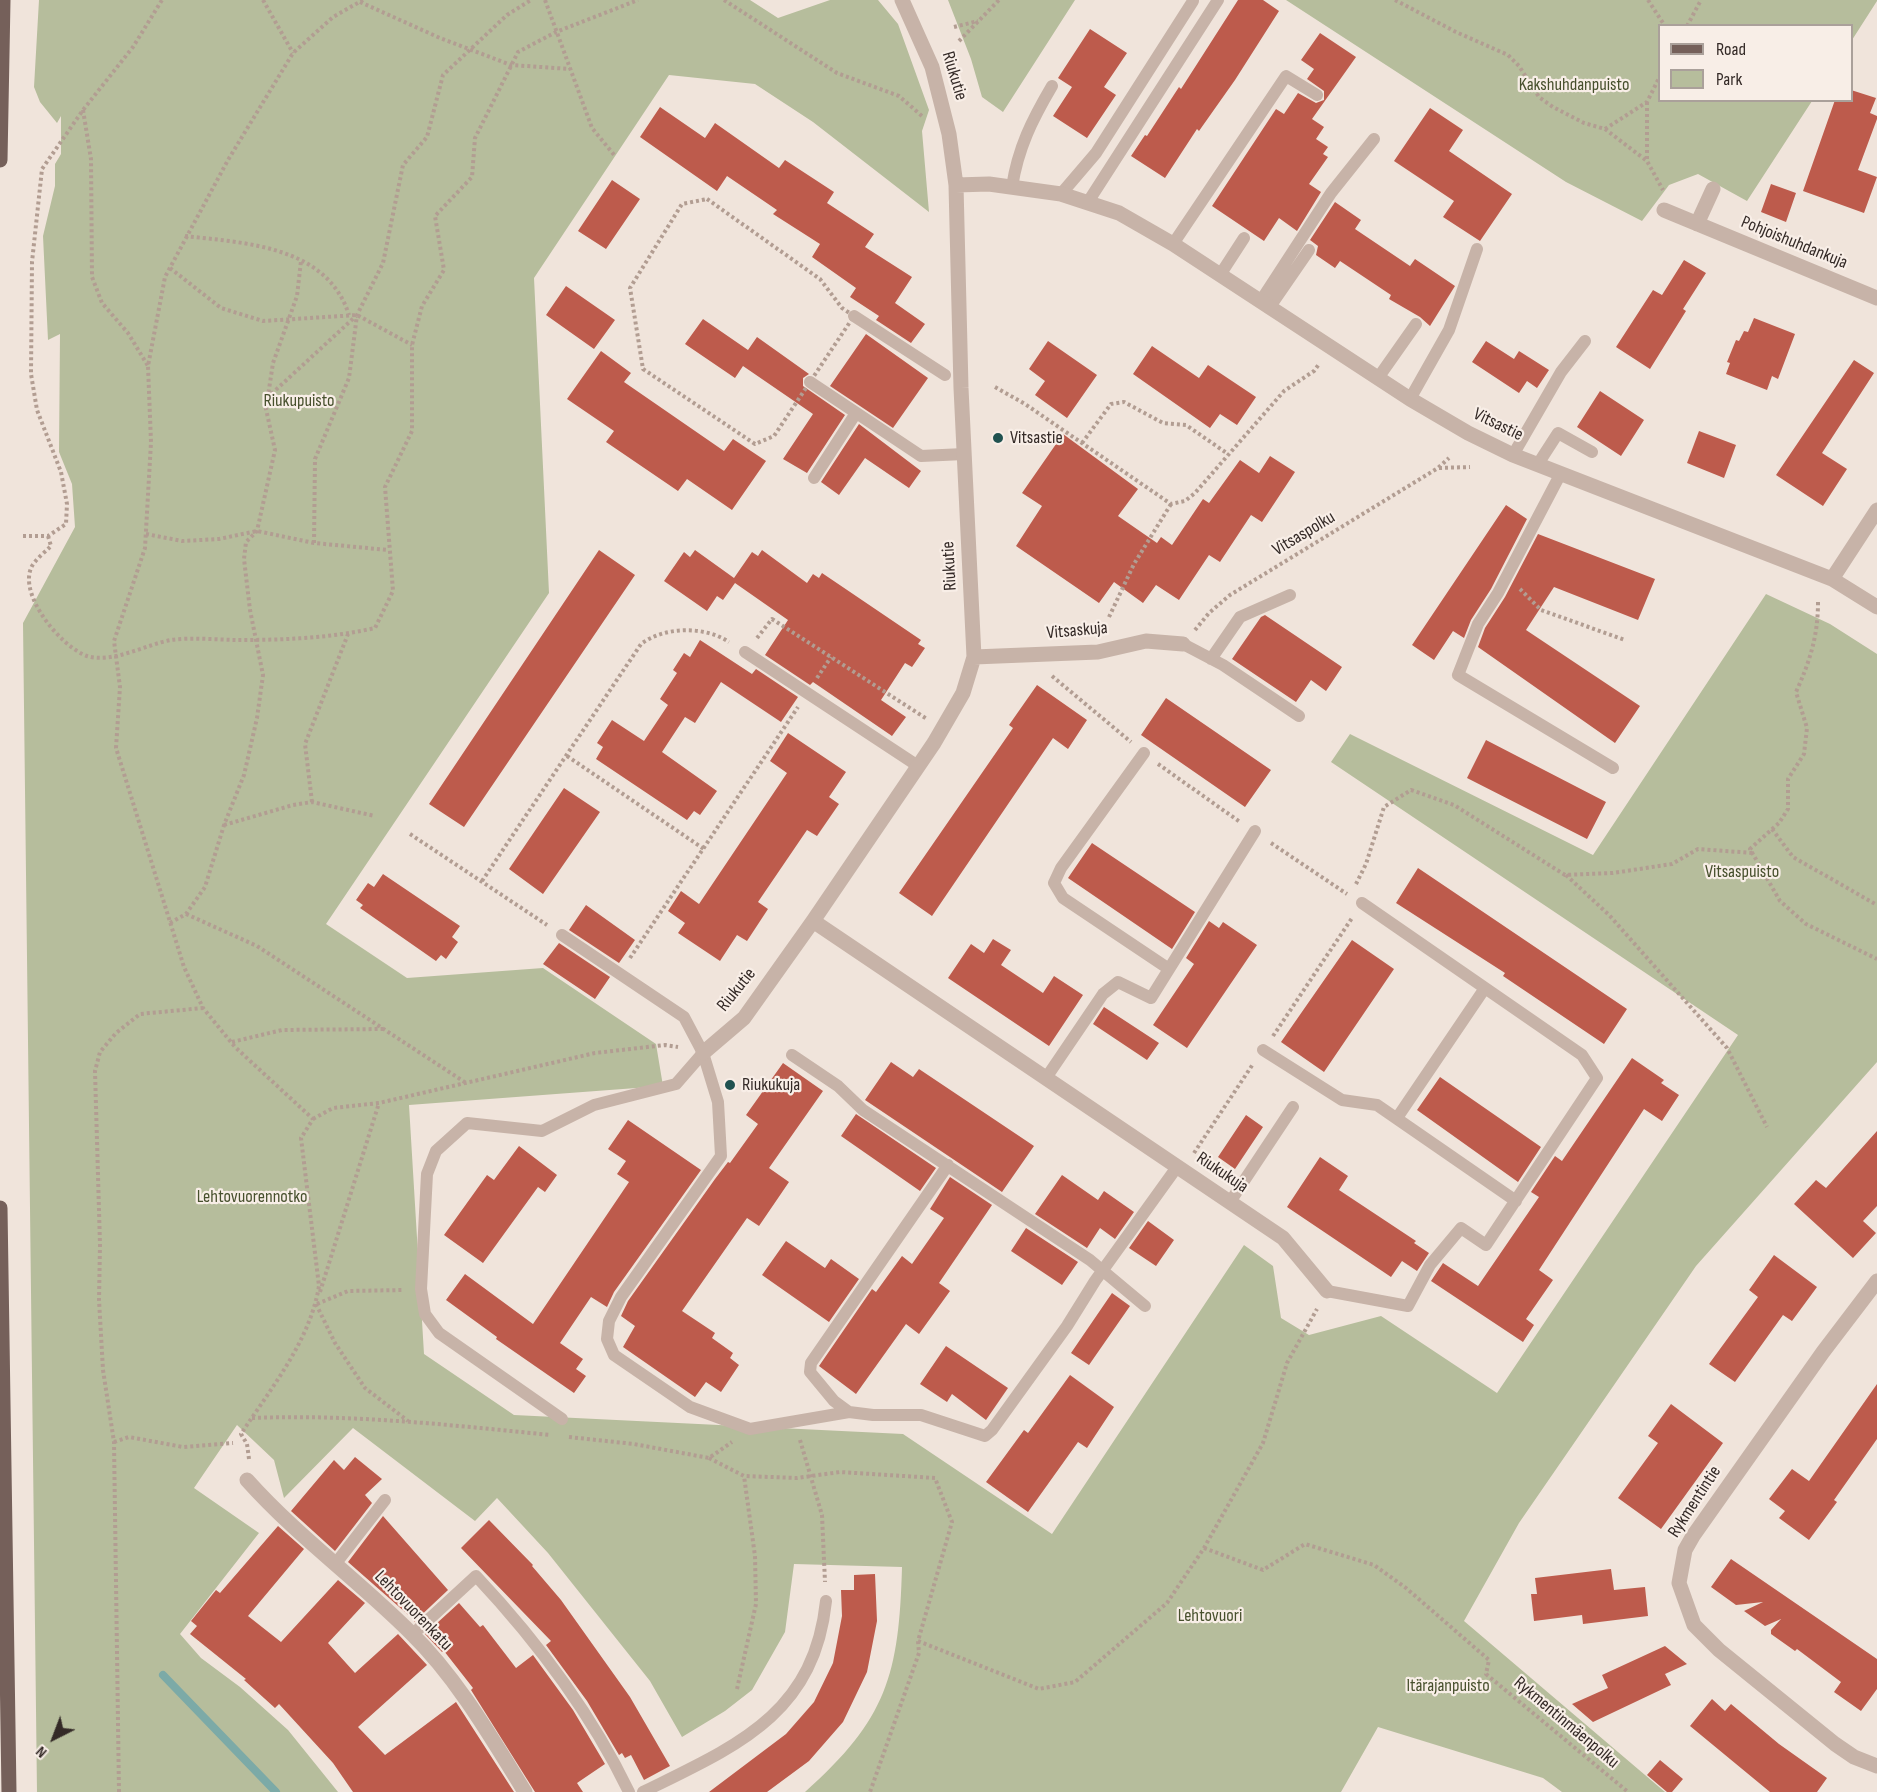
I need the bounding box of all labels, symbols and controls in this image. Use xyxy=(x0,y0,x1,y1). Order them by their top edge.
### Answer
legend xyxy=(1658,24,1853,102)
text: Road xyxy=(1716,39,1746,60)
street label: Riukutie xyxy=(936,49,972,103)
text: Park xyxy=(1716,69,1742,90)
park label: Kakshuhdanpuisto xyxy=(1519,74,1629,96)
street label: Pohjoishuhdankuja xyxy=(1738,212,1850,274)
park label: Riukupuisto xyxy=(263,390,335,412)
street label: Vitsastie xyxy=(1470,404,1526,446)
place label: Vitsastie xyxy=(1010,427,1063,449)
marker: Vitsastie xyxy=(991,431,1005,445)
street label: Vitsaspolku xyxy=(1269,507,1339,561)
street label: Riukutie xyxy=(938,541,962,591)
street label: Vitsaskuja xyxy=(1046,618,1108,644)
park label: Vitsaspuisto xyxy=(1705,861,1779,883)
street label: Riukutie xyxy=(713,964,761,1016)
place label: Riukukuja xyxy=(742,1074,800,1096)
marker: Riukukuja xyxy=(723,1078,737,1092)
street label: Riukukuja xyxy=(1192,1148,1252,1198)
park label: Lehtovuorennotko xyxy=(197,1186,307,1208)
street label: Rykmentintie xyxy=(1664,1462,1726,1542)
street label: Lehtovuorenkatu xyxy=(370,1567,456,1655)
park label: Lehtovuori xyxy=(1178,1605,1242,1627)
street label: Rykmentinmäenpolku xyxy=(1509,1673,1623,1773)
park label: Itärajanpuisto xyxy=(1406,1675,1490,1697)
north arrow xyxy=(24,1708,84,1768)
text: N xyxy=(32,1742,51,1762)

